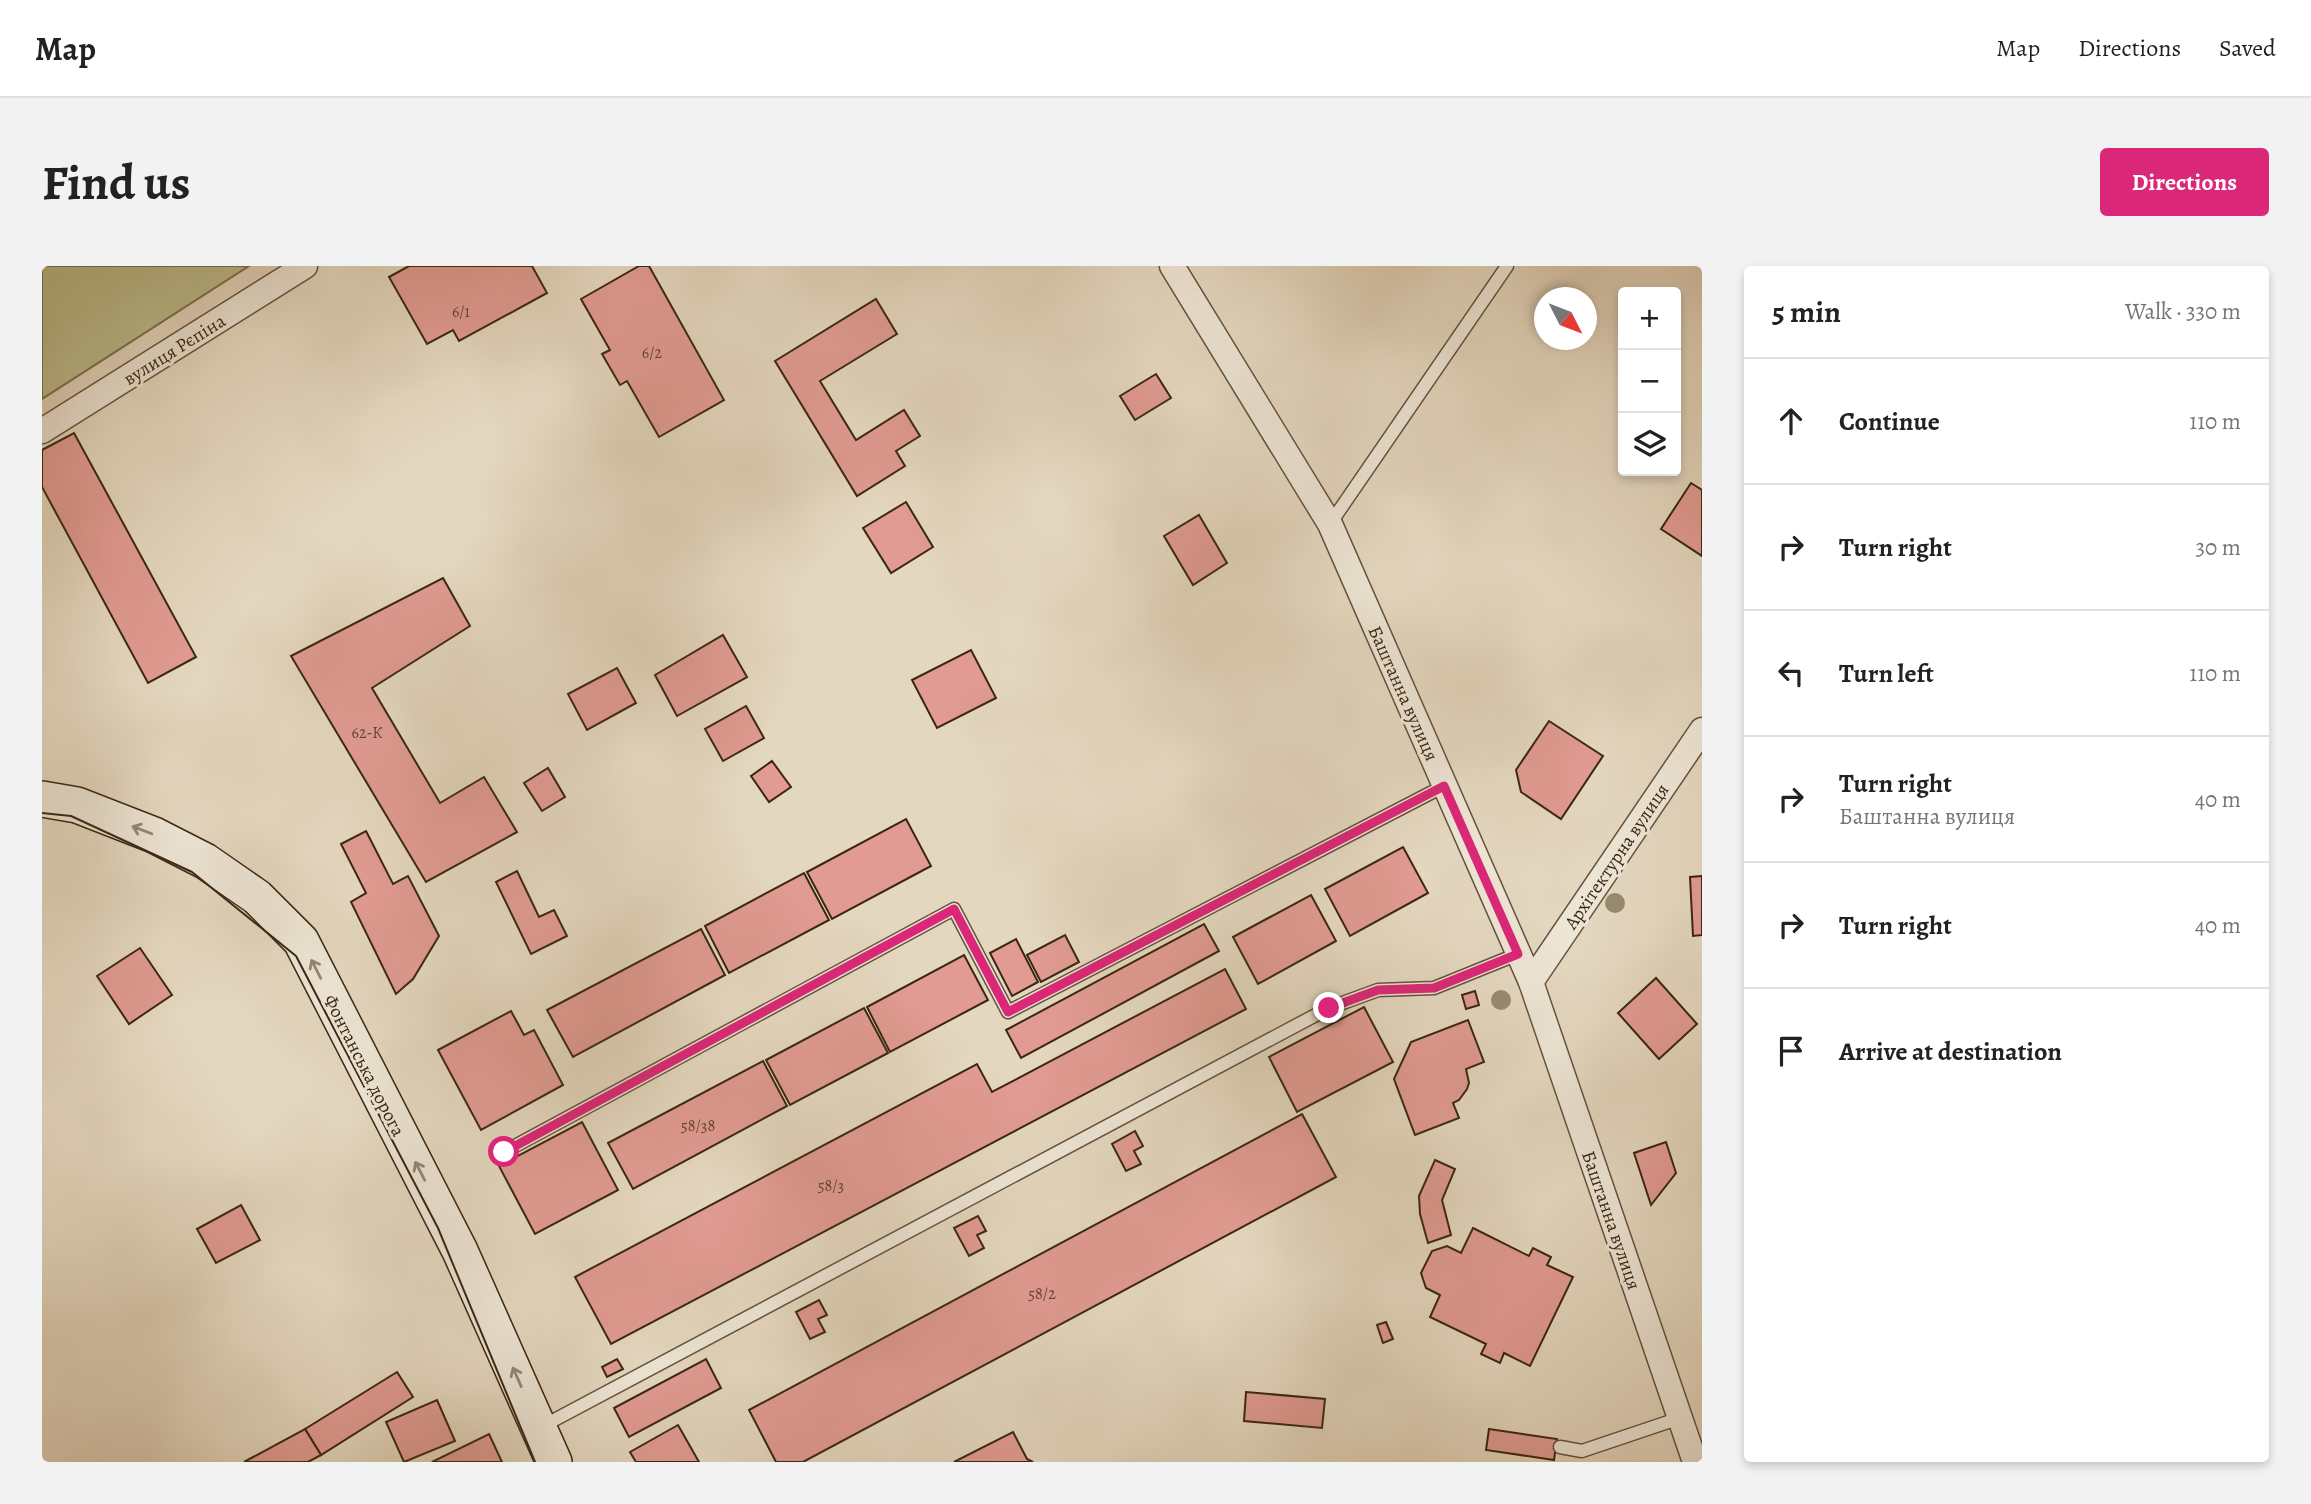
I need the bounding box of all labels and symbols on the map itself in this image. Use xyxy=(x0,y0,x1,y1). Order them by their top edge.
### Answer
north arrow xyxy=(1534,287,1597,350)
house number: 6/1 xyxy=(452,301,471,323)
street label: вулиця Рєпіна xyxy=(118,308,231,392)
house number: 6/2 xyxy=(642,342,663,364)
street label: Баштанна вулиця xyxy=(1362,622,1445,765)
house number: 62-К xyxy=(352,722,383,744)
street label: Архітектурна вулиця xyxy=(1558,779,1675,935)
one-way arrow xyxy=(132,823,153,836)
one-way arrow xyxy=(308,959,322,980)
street label: Фонтанська дорога xyxy=(317,990,411,1141)
route end xyxy=(1313,992,1344,1023)
house number: 58/38 xyxy=(681,1115,715,1137)
route start xyxy=(488,1136,519,1167)
street label: Баштанна вулиця xyxy=(1575,1147,1647,1293)
one-way arrow xyxy=(412,1162,426,1182)
house number: 58/3 xyxy=(818,1175,844,1197)
house number: 58/2 xyxy=(1028,1283,1056,1305)
one-way arrow xyxy=(509,1367,522,1388)

